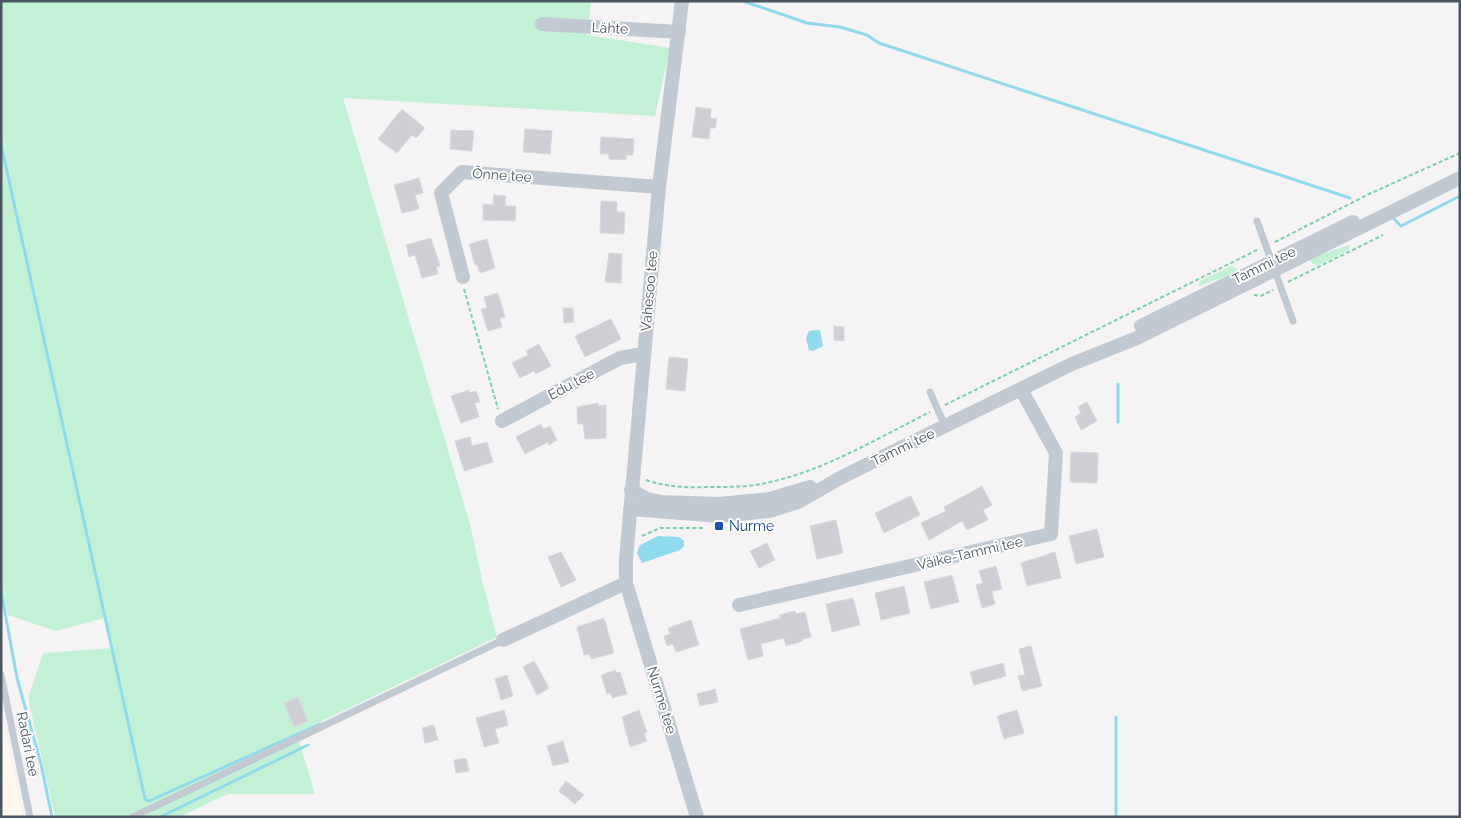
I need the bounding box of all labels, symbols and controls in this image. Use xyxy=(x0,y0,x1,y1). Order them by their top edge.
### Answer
street label: Lähte xyxy=(591,19,629,37)
street label: Õnne tee xyxy=(472,164,532,185)
street label: Tammi tee xyxy=(1230,243,1298,287)
street label: Vahesoo tee xyxy=(638,250,660,332)
street label: Edu tee xyxy=(545,365,597,403)
street label: Tammi tee xyxy=(869,425,937,469)
place label: Nurme xyxy=(729,518,774,534)
marker: Nurme xyxy=(713,520,725,532)
street label: Väike-Tammi tee xyxy=(916,533,1024,573)
street label: Nurme tee xyxy=(644,664,680,736)
street label: Radari tee xyxy=(14,710,42,778)

